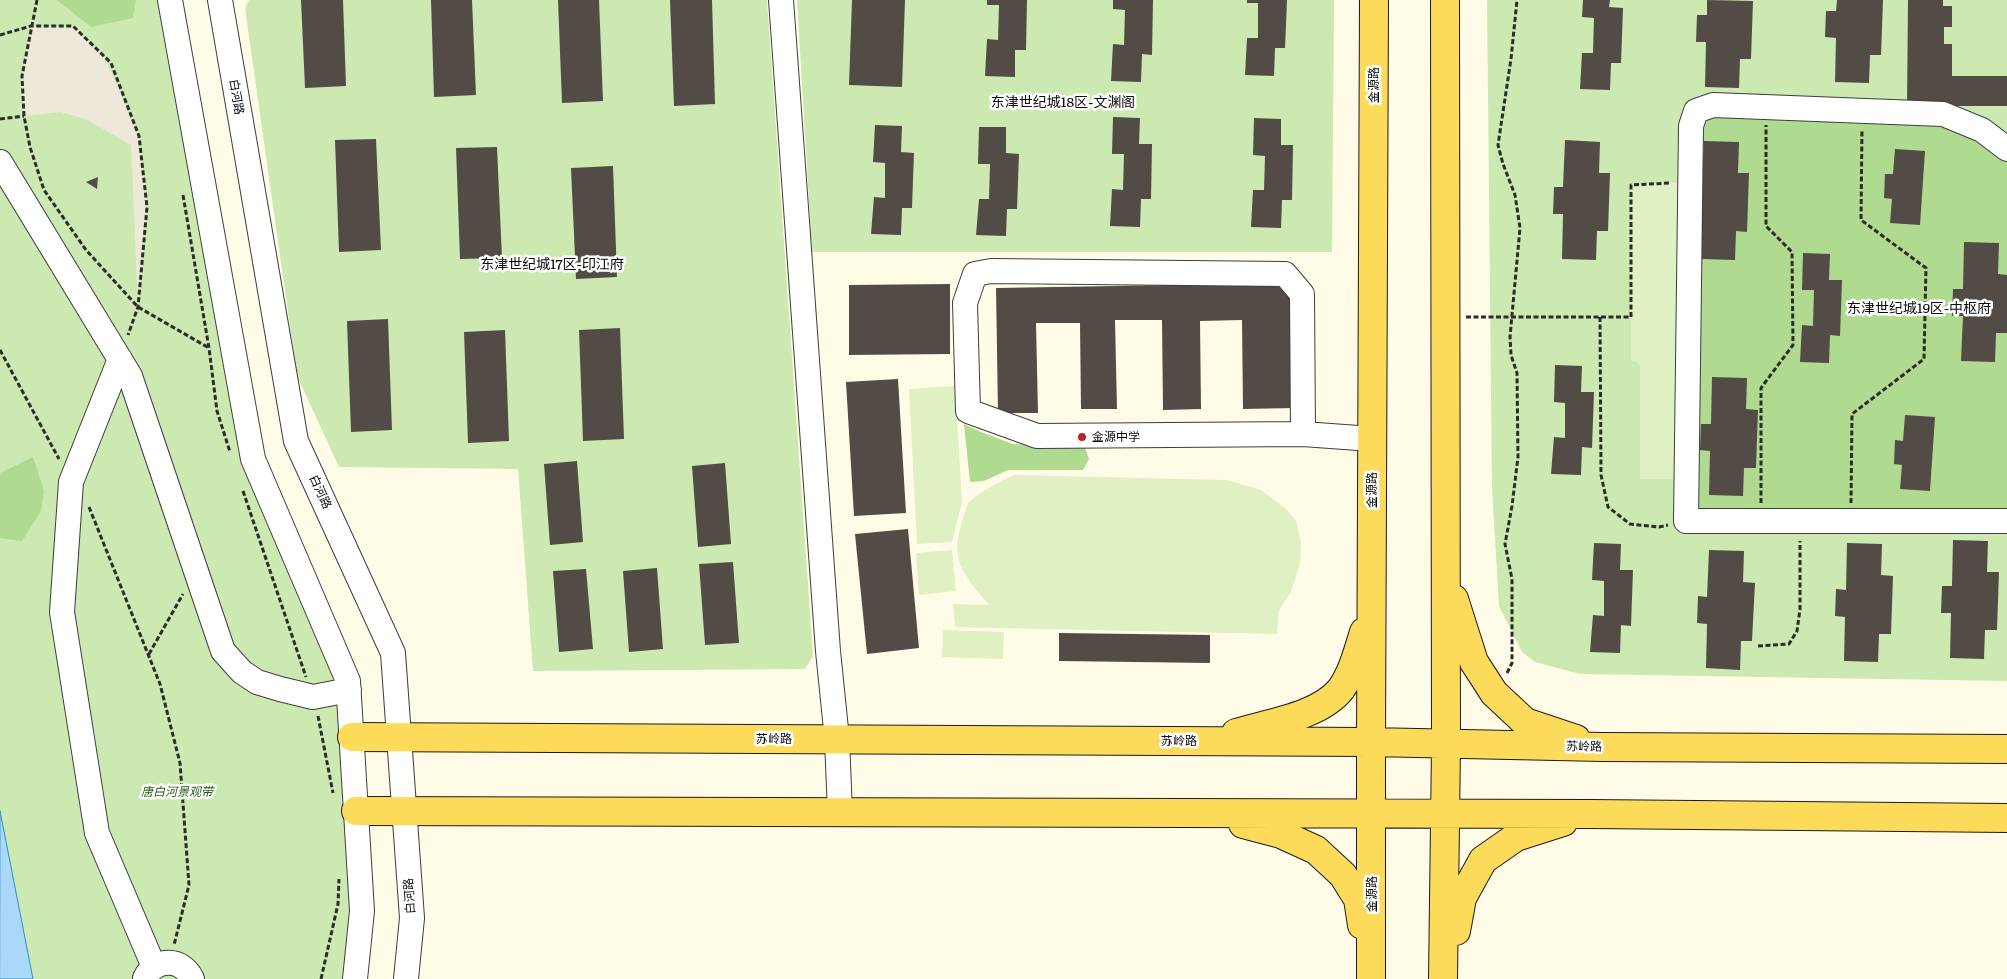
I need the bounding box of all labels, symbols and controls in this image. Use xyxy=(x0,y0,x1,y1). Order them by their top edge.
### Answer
street label: 金源路 xyxy=(1367,67,1381,103)
street label: 白河路 xyxy=(226,78,246,116)
district label: 东津世纪城18区-文渊阁 xyxy=(991,95,1135,111)
district label: 东津世纪城17区-印江府 xyxy=(480,257,624,273)
district label: 东津世纪城19区-中枢府 xyxy=(1847,301,1991,317)
place label: 金源中学 xyxy=(1092,430,1140,444)
marker: 金源中学 xyxy=(1076,431,1088,443)
street label: 金源路 xyxy=(1365,472,1379,508)
street label: 白河路 xyxy=(306,473,334,511)
street label: 苏岭路 xyxy=(756,732,792,746)
street label: 苏岭路 xyxy=(1161,734,1197,748)
street label: 苏岭路 xyxy=(1566,739,1602,755)
park label: 唐白河景观带 xyxy=(141,785,213,799)
street label: 金源路 xyxy=(1365,876,1379,912)
street label: 白河路 xyxy=(402,878,418,914)

